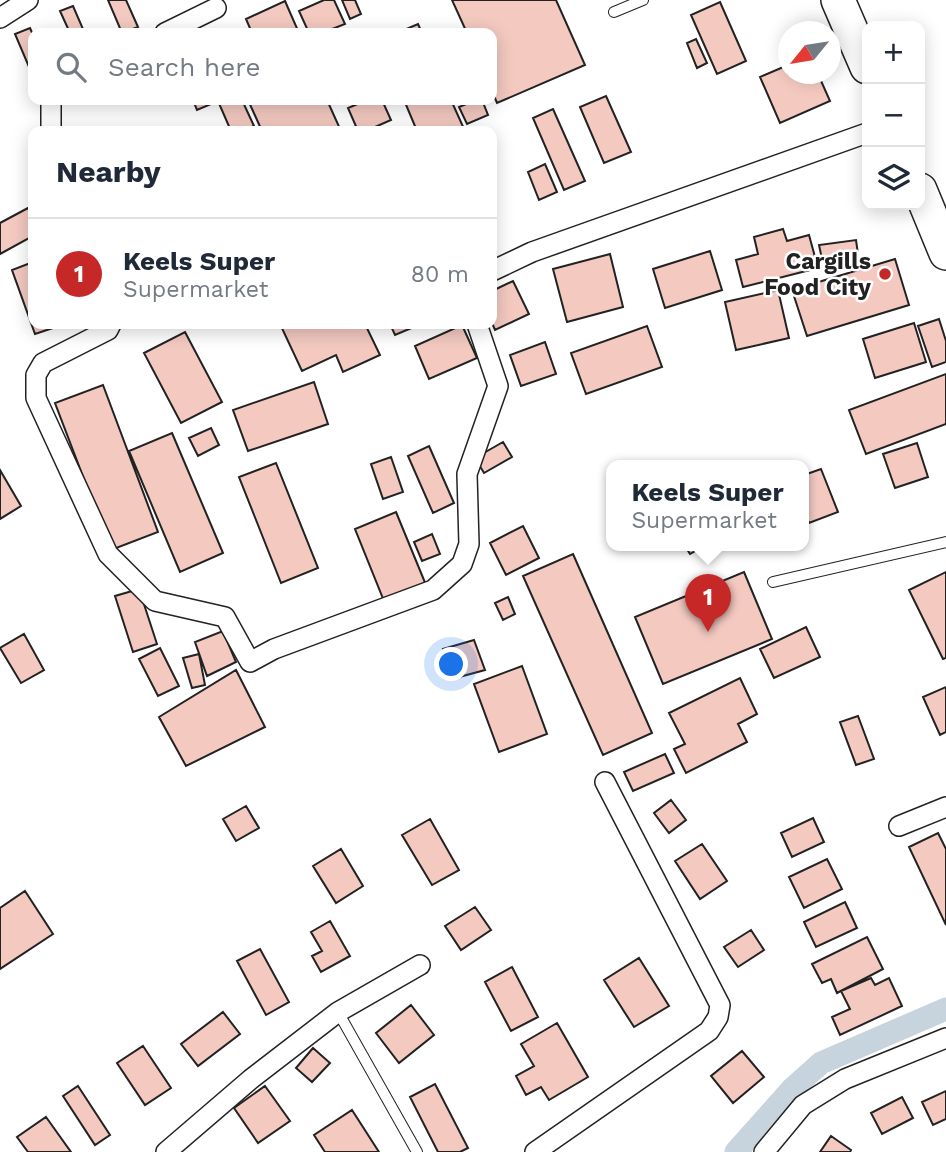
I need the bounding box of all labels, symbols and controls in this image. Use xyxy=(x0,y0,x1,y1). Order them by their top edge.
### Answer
north arrow xyxy=(778,21,841,84)
map controls xyxy=(862,21,925,210)
button: + xyxy=(862,21,925,84)
search box xyxy=(28,28,497,105)
icon: search xyxy=(52,48,90,86)
text: Search here xyxy=(108,52,260,82)
button: − xyxy=(862,84,925,147)
button: layers xyxy=(862,147,925,210)
text: Nearby xyxy=(56,154,161,189)
text: Keels Super xyxy=(123,246,275,276)
place label: Cargills Food City xyxy=(764,248,871,301)
text: 1 xyxy=(74,261,84,288)
text: 80 m xyxy=(411,261,469,288)
marker: Cargills Food City xyxy=(877,266,893,282)
text: Supermarket xyxy=(123,276,268,303)
popup xyxy=(606,460,809,551)
text: Keels Super xyxy=(631,477,784,507)
text: Supermarket xyxy=(631,507,777,534)
pin: 1 xyxy=(685,574,731,632)
your location xyxy=(434,647,468,681)

